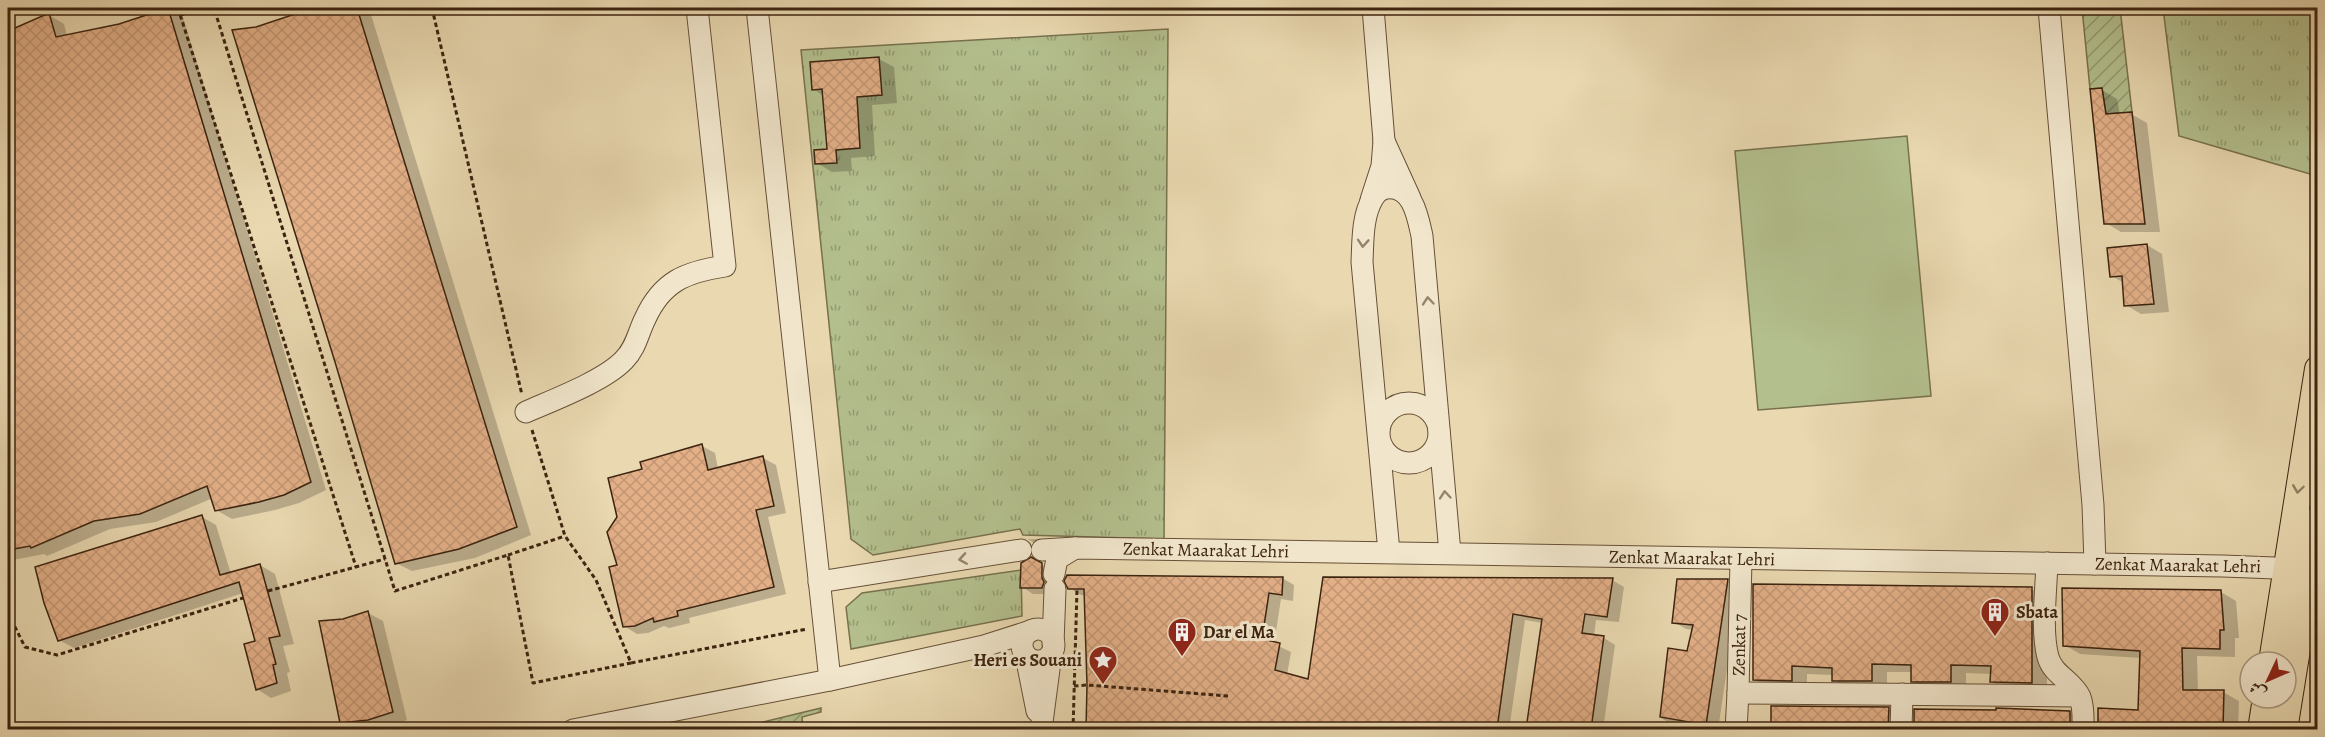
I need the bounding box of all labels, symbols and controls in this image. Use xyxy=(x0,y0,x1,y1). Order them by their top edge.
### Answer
one-way arrow xyxy=(1357,238,1370,247)
one-way arrow xyxy=(1422,296,1435,305)
one-way arrow xyxy=(2292,484,2304,494)
one-way arrow xyxy=(1439,490,1452,500)
street label: Zenkat Maarakat Lehri xyxy=(1123,537,1289,563)
street label: Zenkat Maarakat Lehri xyxy=(1609,545,1775,571)
street label: Zenkat Maarakat Lehri xyxy=(2095,552,2261,578)
one-way arrow xyxy=(958,553,968,565)
building icon: Sbata xyxy=(1979,596,2011,638)
place label: Sbata xyxy=(2016,600,2059,624)
street label: Zenkat 7 xyxy=(1726,613,1752,676)
building icon: Dar el Ma xyxy=(1166,616,1198,658)
place label: Dar el Ma xyxy=(1203,620,1275,644)
place icon: Heri es Souani xyxy=(1087,644,1119,686)
place label: Heri es Souani xyxy=(973,648,1082,672)
north arrow xyxy=(2238,650,2298,710)
text: ش xyxy=(2245,676,2271,703)

